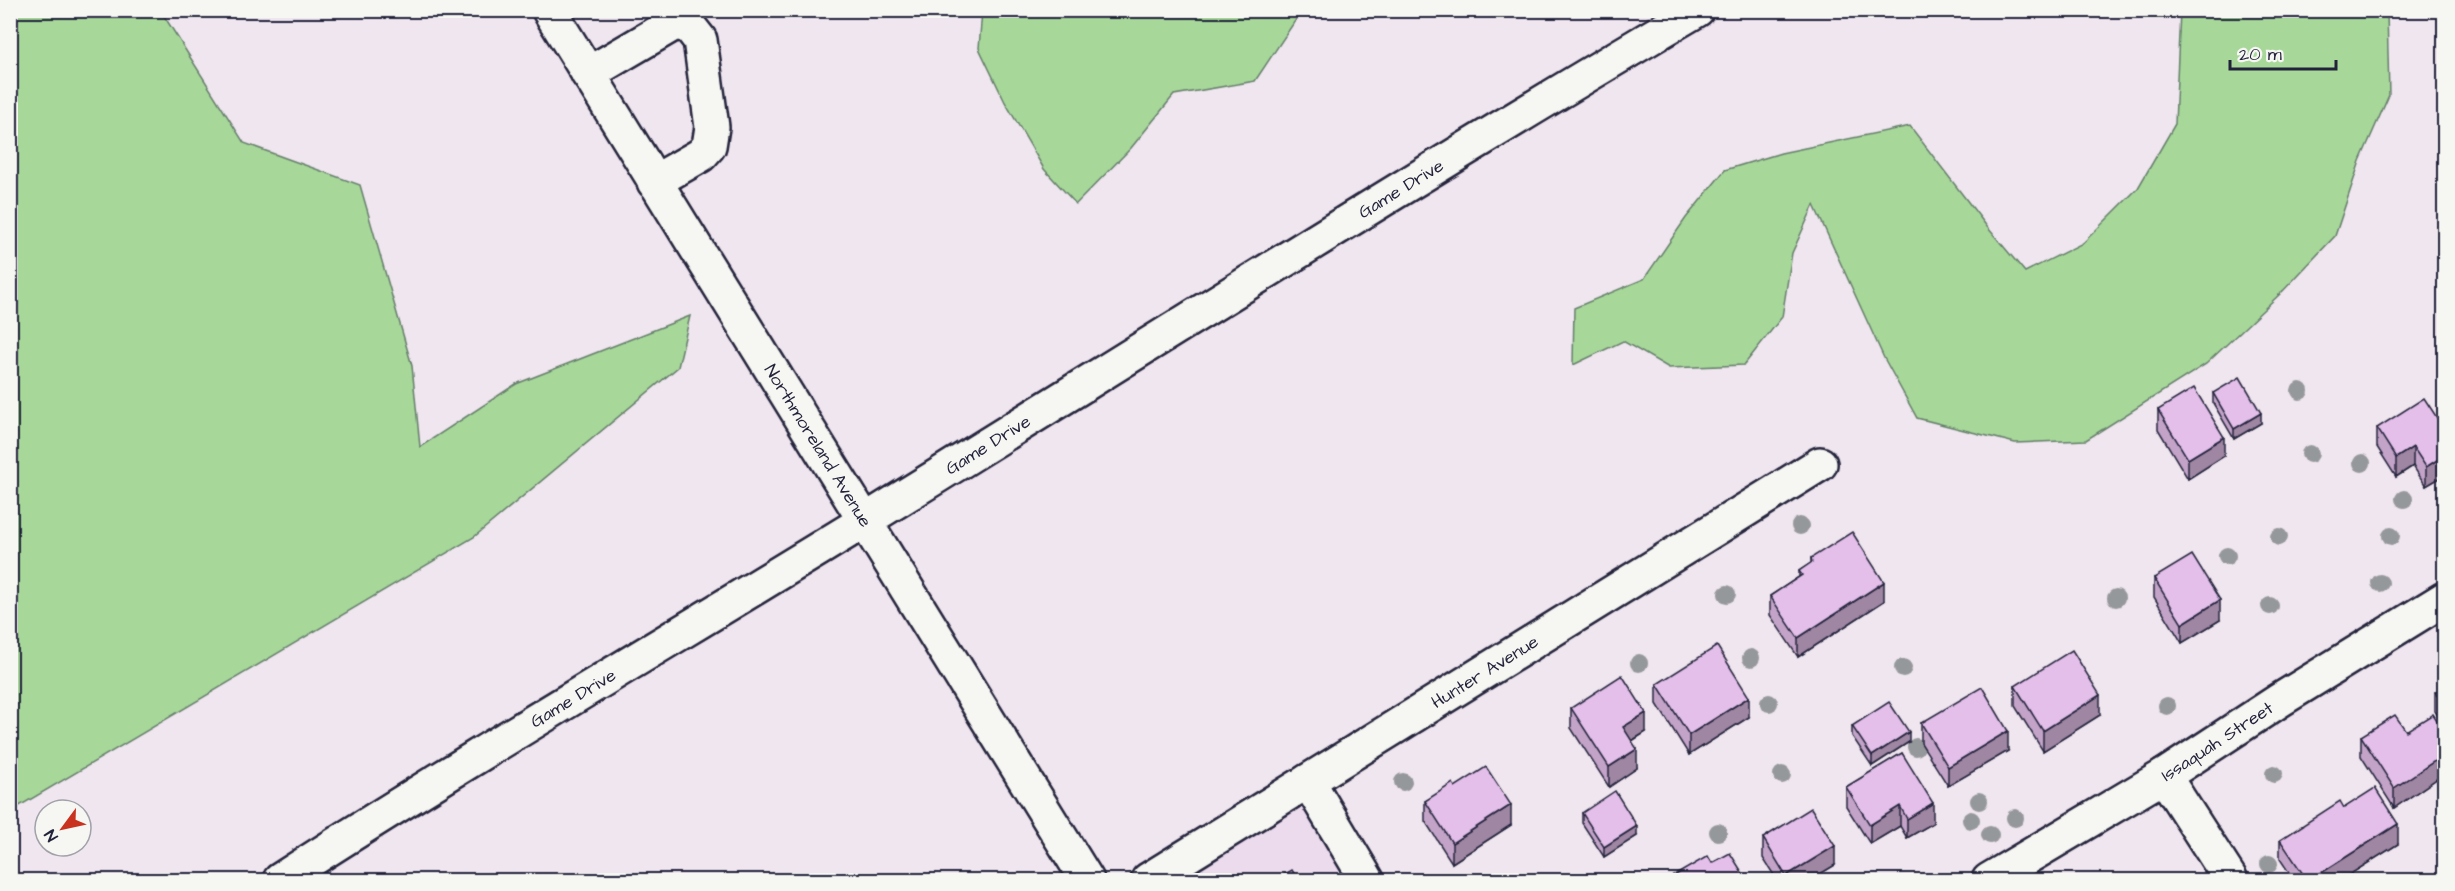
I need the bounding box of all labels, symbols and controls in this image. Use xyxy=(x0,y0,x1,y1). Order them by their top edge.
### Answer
scale bar xyxy=(2230,33,2336,71)
text: 20 m xyxy=(2239,42,2282,67)
street label: Game Drive xyxy=(1353,153,1449,224)
street label: Northmoreland Avenue xyxy=(758,359,878,532)
street label: Game Drive xyxy=(940,408,1035,481)
street label: Hunter Avenue xyxy=(1426,629,1543,714)
street label: Game Drive xyxy=(525,662,621,733)
street label: Issaquah Street xyxy=(2156,695,2279,787)
north arrow xyxy=(33,798,93,858)
text: N xyxy=(39,825,63,846)

